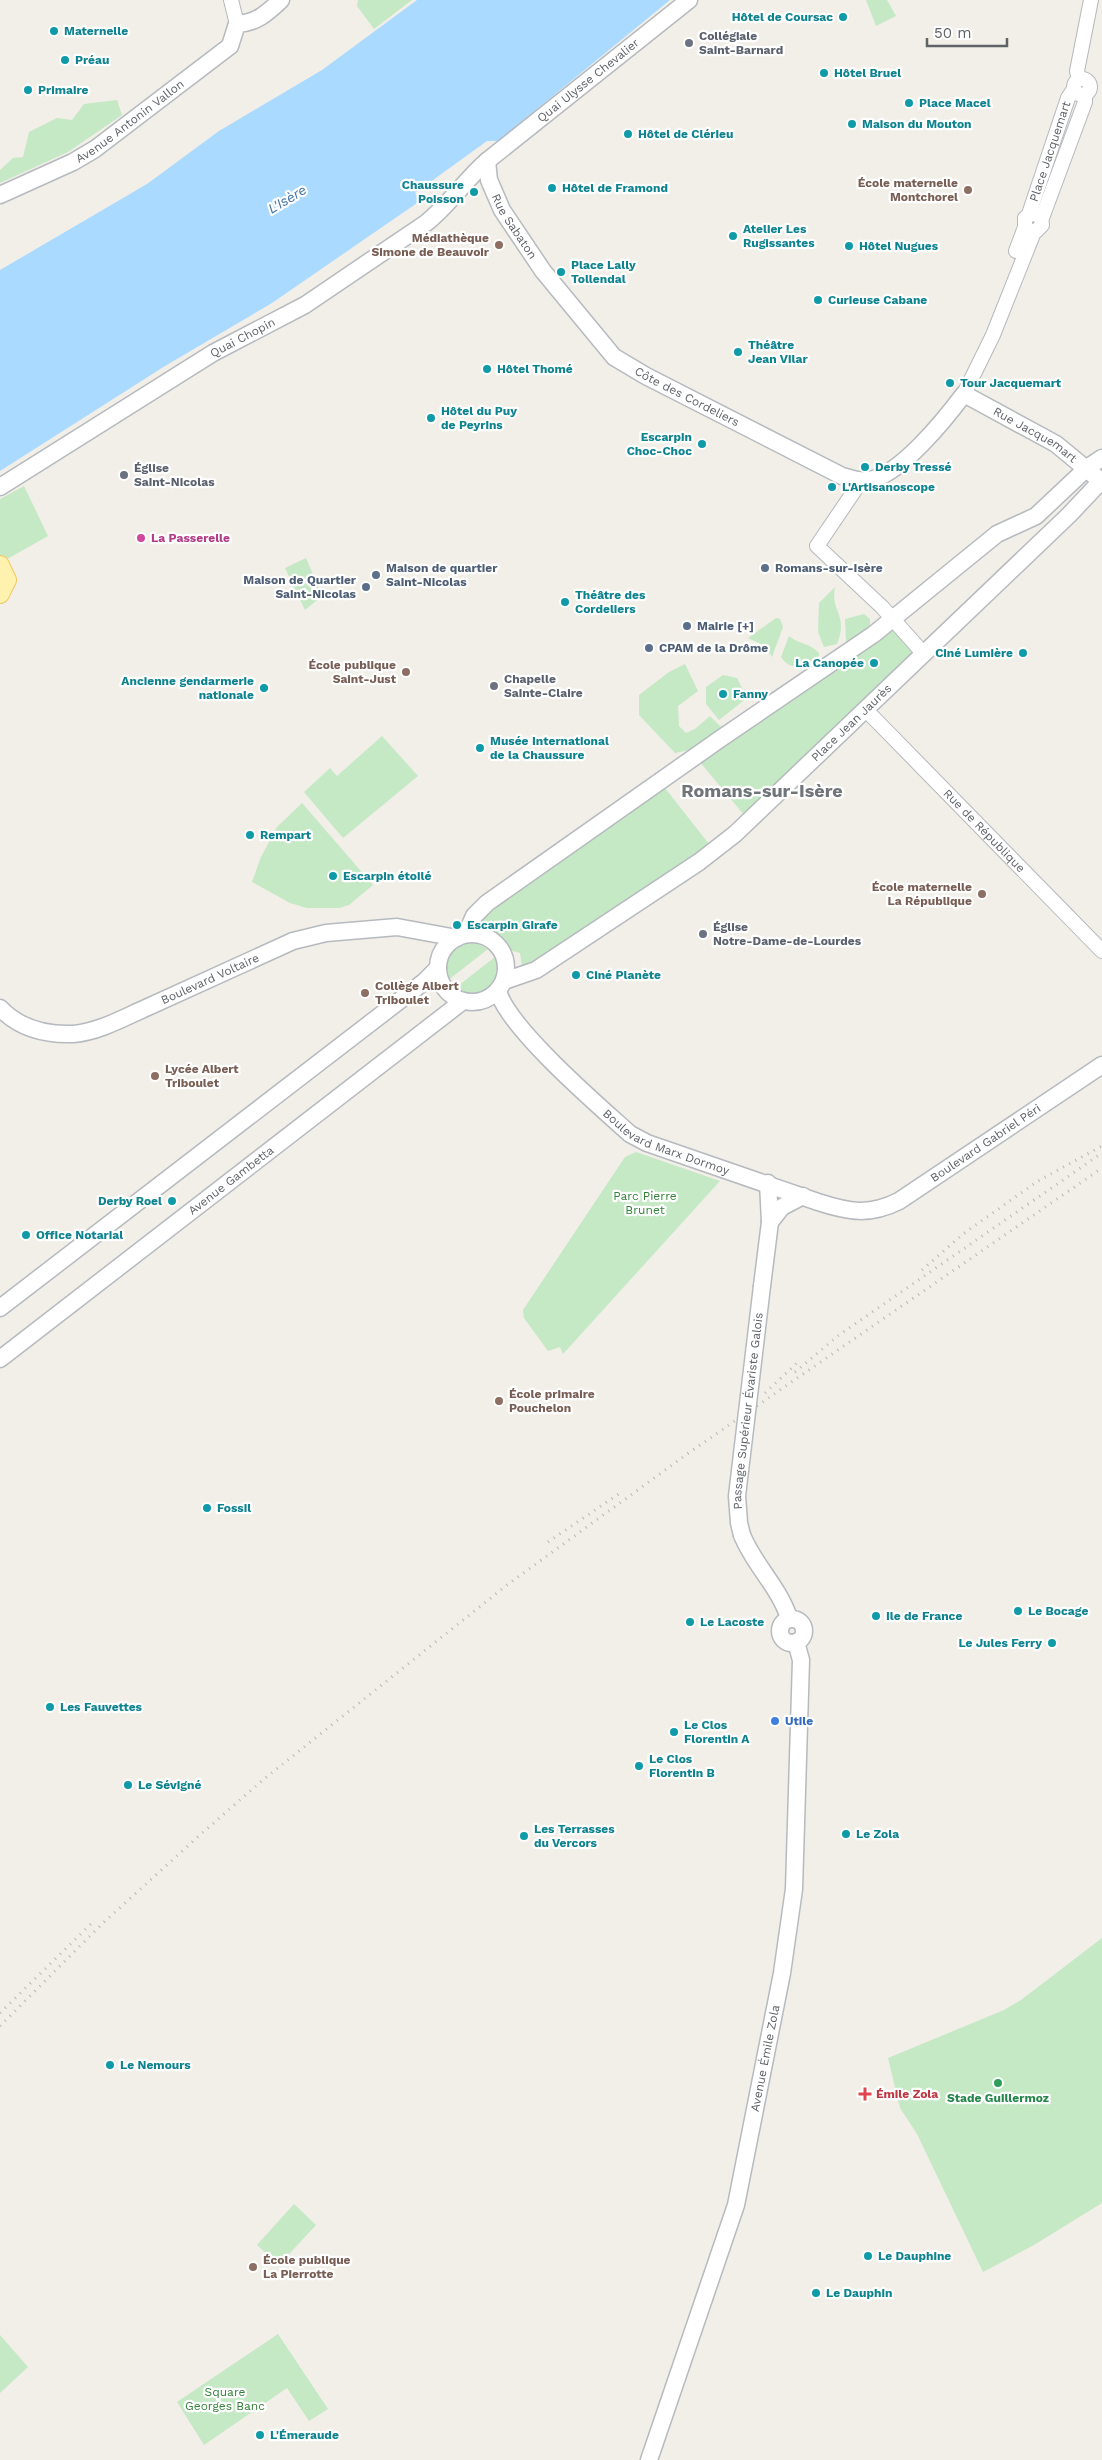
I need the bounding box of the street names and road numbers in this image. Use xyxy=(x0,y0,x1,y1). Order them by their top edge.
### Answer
street label: Quai Ulysse Chevalier xyxy=(534,36,642,125)
street label: Avenue Antonin Vallon xyxy=(73,77,187,166)
street label: Place Jacquemart xyxy=(1027,99,1073,203)
street label: Rue Sabaton xyxy=(489,192,540,262)
street label: Quai Chopin xyxy=(208,315,278,360)
street label: Côte des Cordeliers xyxy=(632,364,742,429)
street label: Rue Jacquemart xyxy=(991,404,1080,466)
street label: Place Jean Jaurès xyxy=(808,681,895,764)
street label: Rue de République xyxy=(940,786,1028,875)
street label: Boulevard Voltaire xyxy=(159,950,261,1007)
street label: Boulevard Gabriel Péri xyxy=(928,1101,1043,1185)
street label: Boulevard Marx Dormoy xyxy=(600,1106,732,1178)
street label: Avenue Gambetta xyxy=(186,1143,277,1218)
street label: Passage Supérieur Évariste Galois xyxy=(730,1312,766,1510)
street label: Avenue Émile Zola xyxy=(748,2003,783,2113)

